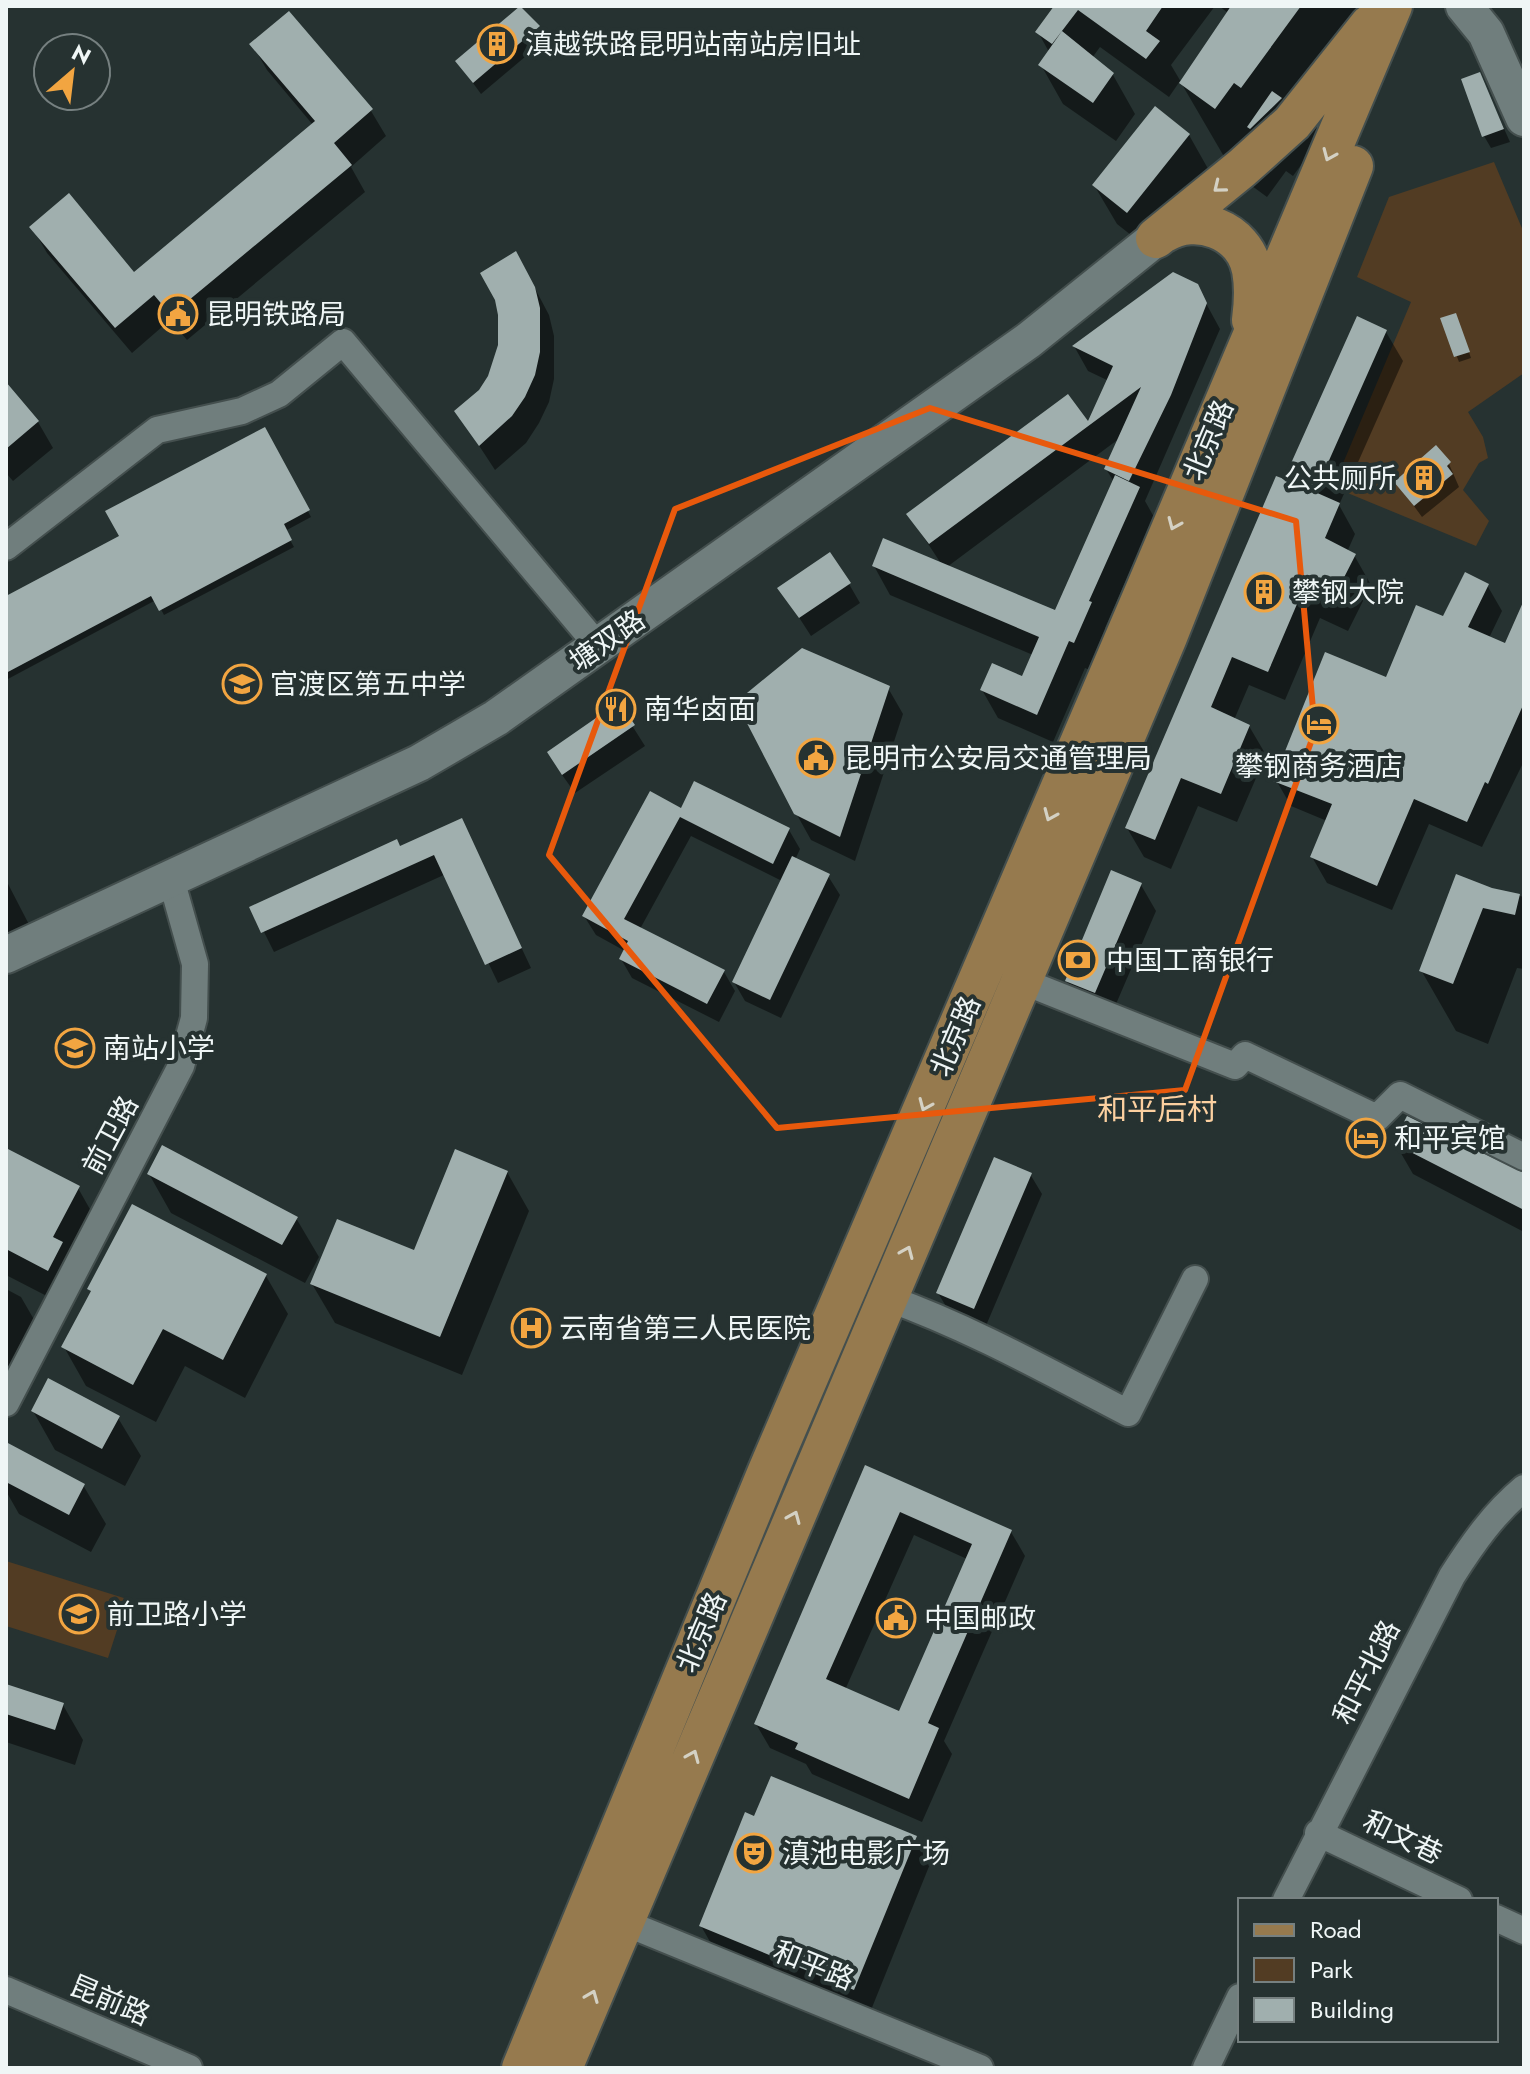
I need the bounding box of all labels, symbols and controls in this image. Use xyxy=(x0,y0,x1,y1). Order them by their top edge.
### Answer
building icon: 滇越铁路昆明站南站房旧址 xyxy=(476,23,518,65)
place label: 滇越铁路昆明站南站房旧址 xyxy=(525,24,861,65)
north arrow xyxy=(32,32,112,112)
text: N xyxy=(66,36,97,73)
one-way arrow xyxy=(1322,147,1338,161)
one-way arrow xyxy=(1213,177,1228,191)
public building icon: 昆明铁路局 xyxy=(157,293,199,335)
place label: 昆明铁路局 xyxy=(206,294,346,335)
street label: 北京路 xyxy=(1173,394,1244,487)
building icon: 公共厕所 xyxy=(1403,457,1445,499)
place label: 公共厕所 xyxy=(1284,458,1396,499)
one-way arrow xyxy=(1167,516,1183,530)
building icon: 攀钢大院 xyxy=(1243,571,1285,613)
place label: 攀钢大院 xyxy=(1292,572,1404,613)
street label: 塘双路 xyxy=(561,600,653,681)
school or university icon: 官渡区第五中学 xyxy=(221,663,263,705)
place label: 官渡区第五中学 xyxy=(270,664,466,705)
restaurant icon: 南华卤面 xyxy=(595,688,637,730)
place label: 南华卤面 xyxy=(644,689,756,730)
hotel icon: 攀钢商务酒店 xyxy=(1298,703,1340,745)
public building icon: 昆明市公安局交通管理局 xyxy=(795,737,837,779)
place label: 昆明市公安局交通管理局 xyxy=(844,738,1152,779)
place label: 攀钢商务酒店 xyxy=(1235,746,1403,787)
one-way arrow xyxy=(1043,806,1059,821)
bank icon: 中国工商银行 xyxy=(1057,939,1099,981)
place label: 中国工商银行 xyxy=(1106,940,1274,981)
street label: 北京路 xyxy=(920,990,991,1083)
school or university icon: 南站小学 xyxy=(54,1027,96,1069)
place label: 南站小学 xyxy=(103,1028,215,1069)
district label: 和平后村 xyxy=(1097,1088,1217,1131)
street label: 前卫路 xyxy=(73,1089,148,1182)
one-way arrow xyxy=(919,1097,935,1111)
hotel icon: 和平宾馆 xyxy=(1345,1117,1387,1159)
place label: 和平宾馆 xyxy=(1394,1118,1506,1159)
one-way arrow xyxy=(898,1246,914,1260)
hospital icon: 云南省第三人民医院 xyxy=(510,1307,552,1349)
place label: 云南省第三人民医院 xyxy=(559,1308,811,1349)
one-way arrow xyxy=(785,1511,801,1525)
street label: 北京路 xyxy=(666,1586,737,1679)
school or university icon: 前卫路小学 xyxy=(58,1593,100,1635)
place label: 前卫路小学 xyxy=(107,1594,247,1635)
public building icon: 中国邮政 xyxy=(875,1597,917,1639)
place label: 中国邮政 xyxy=(924,1598,1036,1639)
street label: 和平北路 xyxy=(1323,1613,1410,1731)
one-way arrow xyxy=(683,1750,699,1764)
street label: 和文巷 xyxy=(1356,1801,1450,1874)
theatre icon: 滇池电影广场 xyxy=(733,1832,775,1874)
place label: 滇池电影广场 xyxy=(782,1833,950,1874)
legend xyxy=(1238,1898,1498,2042)
text: Road xyxy=(1310,1912,1362,1947)
street label: 和平路 xyxy=(767,1931,860,2000)
text: Park xyxy=(1310,1952,1353,1987)
street label: 昆前路 xyxy=(63,1965,156,2036)
one-way arrow xyxy=(582,1990,599,2004)
text: Building xyxy=(1310,1992,1394,2027)

